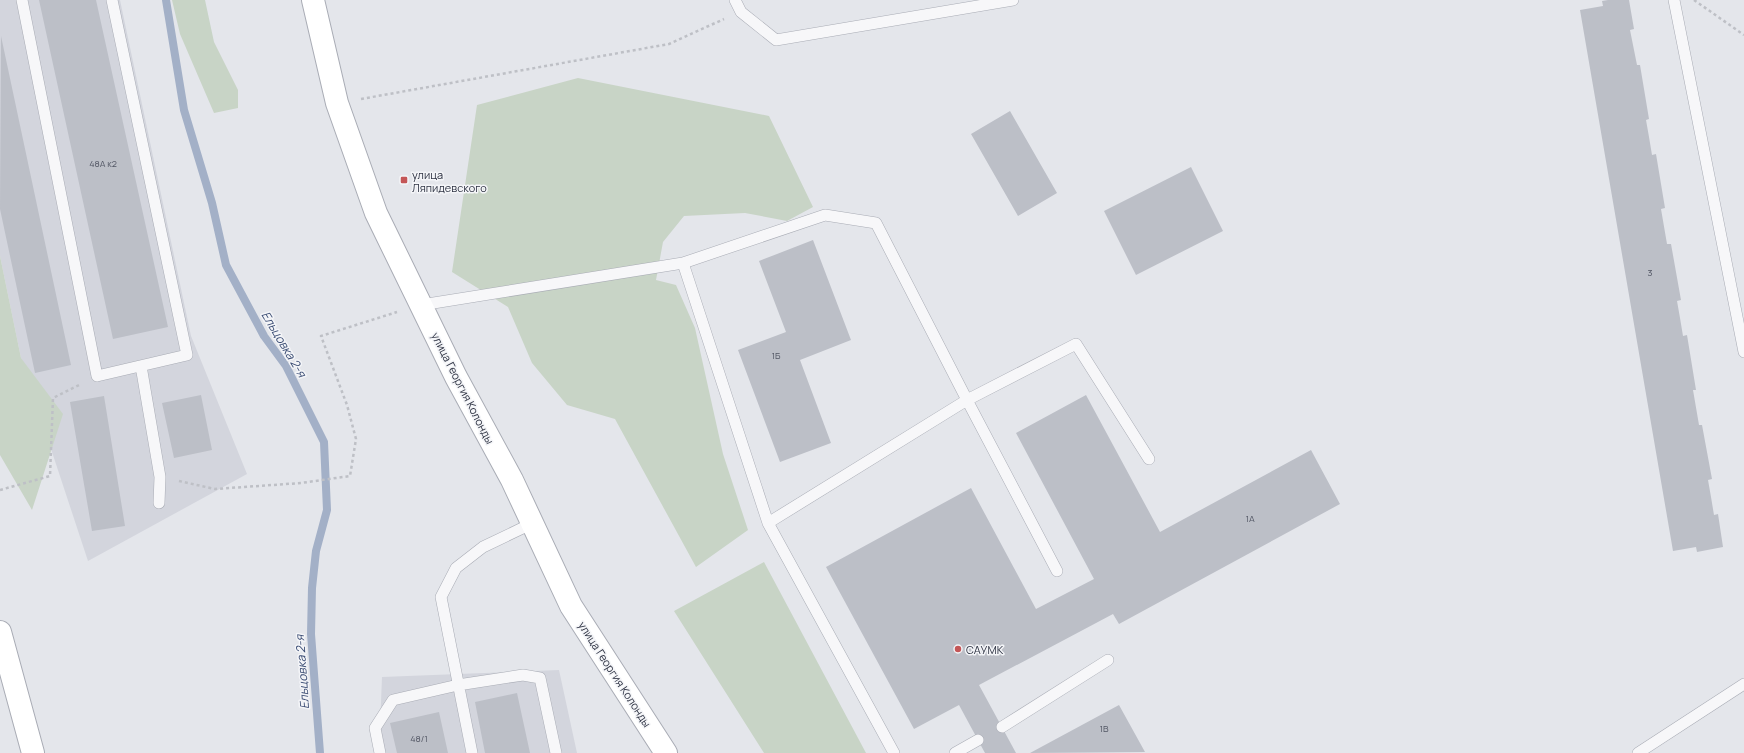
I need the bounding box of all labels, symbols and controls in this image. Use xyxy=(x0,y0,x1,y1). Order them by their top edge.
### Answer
house number: 48А к2 xyxy=(89,157,117,170)
place label: улица Ляпидевского xyxy=(412,167,487,195)
marker: улица Ляпидевского xyxy=(399,175,409,185)
house number: 3 xyxy=(1648,266,1653,279)
water label: Ельцовка 2-я xyxy=(258,308,311,381)
street label: улица Георгия Колонды xyxy=(428,330,498,446)
house number: 1Б xyxy=(772,349,781,362)
house number: 1А xyxy=(1245,512,1255,525)
street label: улица Георгия Колонды xyxy=(575,618,655,730)
water label: Ельцовка 2-я xyxy=(291,633,313,710)
place label: САУМК xyxy=(966,642,1004,657)
marker: САУМК xyxy=(953,644,963,654)
house number: 1В xyxy=(1099,722,1109,735)
house number: 48/1 xyxy=(410,732,428,745)

